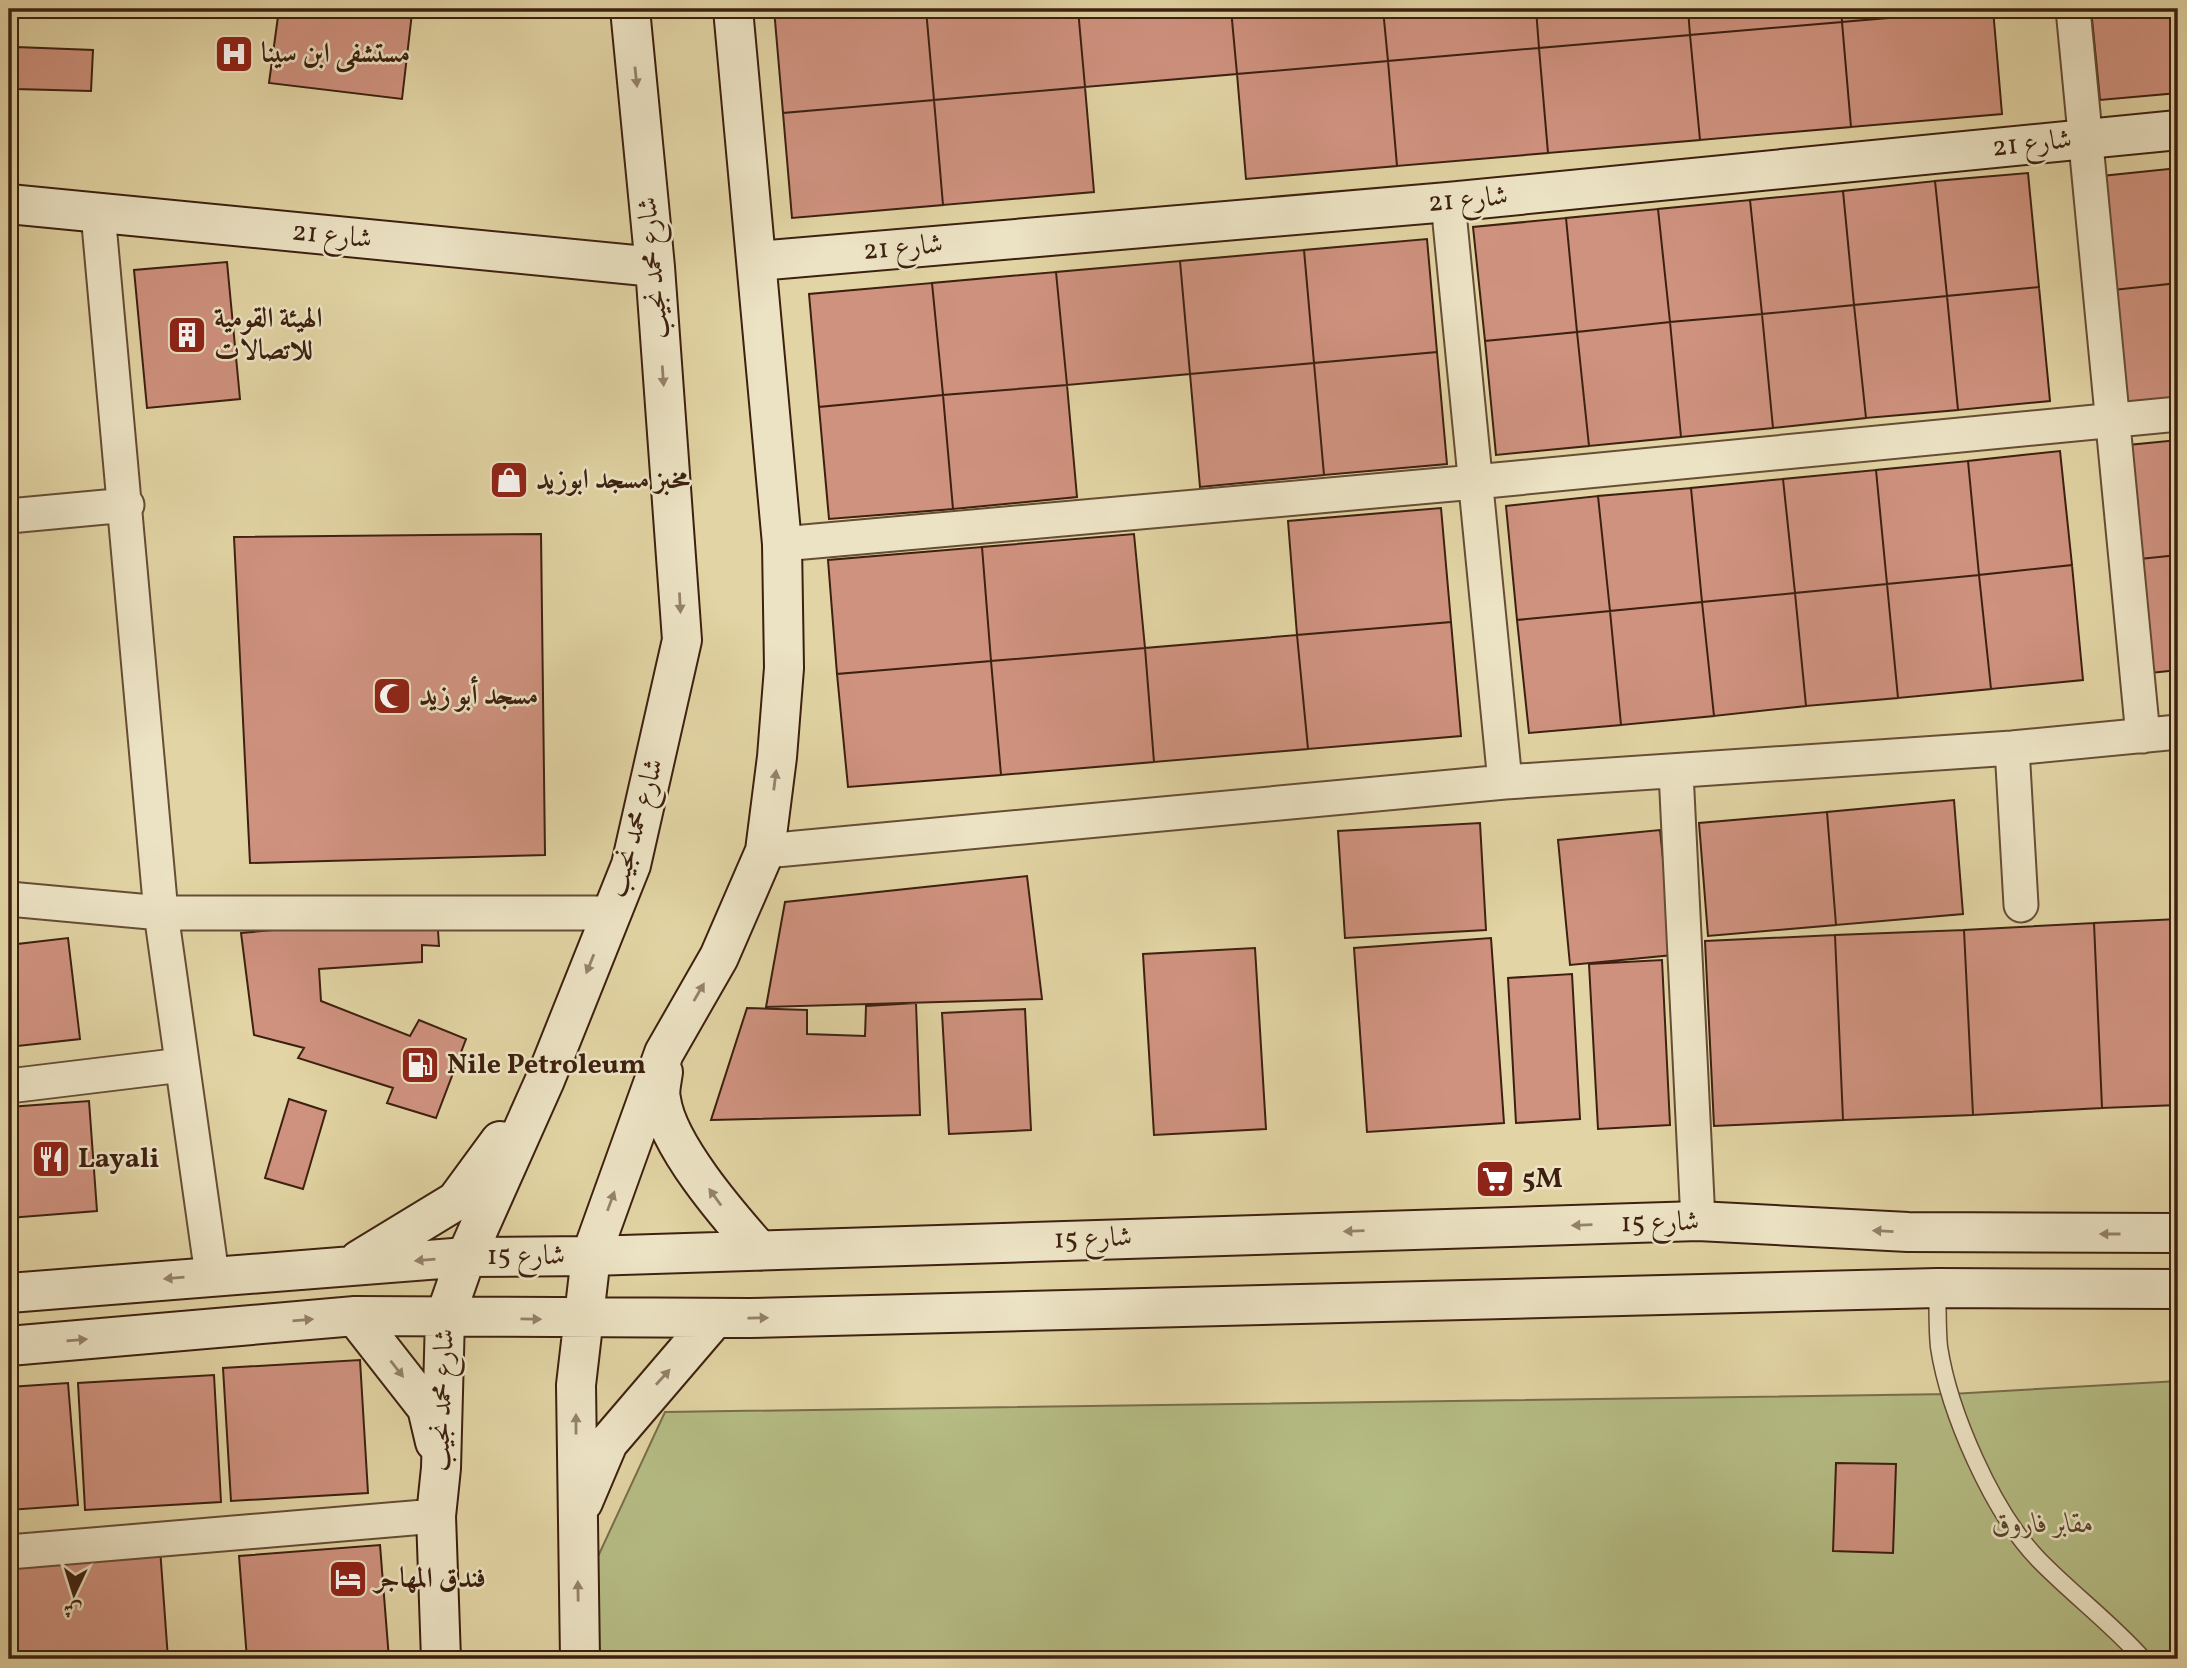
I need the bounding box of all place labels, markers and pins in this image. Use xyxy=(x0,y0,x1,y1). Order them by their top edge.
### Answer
hospital icon: مستشفى ابن سينا xyxy=(213,33,255,75)
place label: مستشفى ابن سينا xyxy=(261,35,410,74)
place label: الهيئة القومية للاتصالات xyxy=(214,300,323,371)
building icon: الهيئة القومية للاتصالات xyxy=(166,314,208,356)
shop icon: مخبز مسجد ابوزيد xyxy=(488,459,530,501)
place label: مخبز مسجد ابوزيد xyxy=(536,461,691,500)
mosque icon: مسجد أبو زيد xyxy=(371,675,413,717)
place label: مسجد أبو زيد xyxy=(419,675,538,716)
fuel station icon: Nile Petroleum xyxy=(399,1044,441,1086)
place label: Nile Petroleum xyxy=(447,1046,646,1085)
restaurant icon: Layali xyxy=(30,1138,72,1180)
place label: Layali xyxy=(78,1140,159,1179)
supermarket icon: 5M xyxy=(1474,1158,1516,1200)
place label: 5M xyxy=(1522,1160,1563,1199)
hotel icon: فندق المهاجر xyxy=(327,1558,369,1600)
place label: فندق المهاجر xyxy=(372,1560,486,1599)

